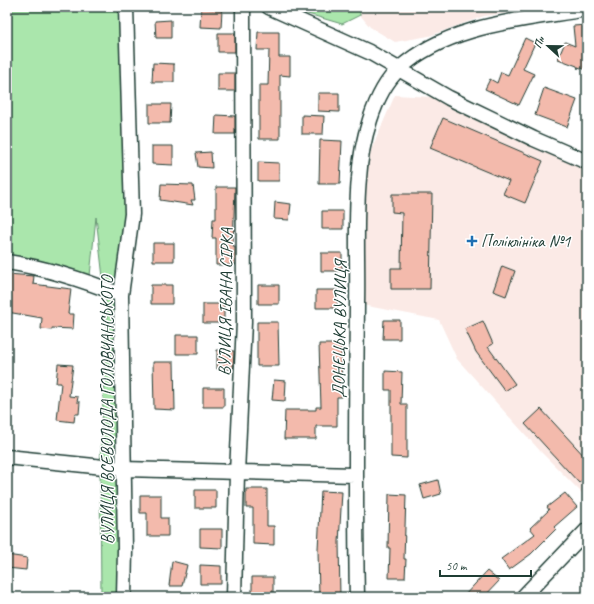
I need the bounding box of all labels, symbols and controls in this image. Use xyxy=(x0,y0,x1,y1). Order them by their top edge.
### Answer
north arrow xyxy=(528,26,568,66)
text: Пн xyxy=(530,33,548,50)
street label: ВУЛИЦЯ ІВАНА СІРКА xyxy=(214,226,237,376)
place label: Поліклініка №1 xyxy=(481,231,572,252)
marker: Поліклініка №1 xyxy=(466,235,478,247)
street label: ДОНЕЦЬКА ВУЛИЦЯ xyxy=(328,257,351,398)
street label: ВУЛИЦЯ ВСЕВОЛОДА ГОЛОВЧАНСЬКОГО xyxy=(97,274,118,544)
scale bar xyxy=(440,552,531,578)
text: 50 m xyxy=(446,558,468,574)

